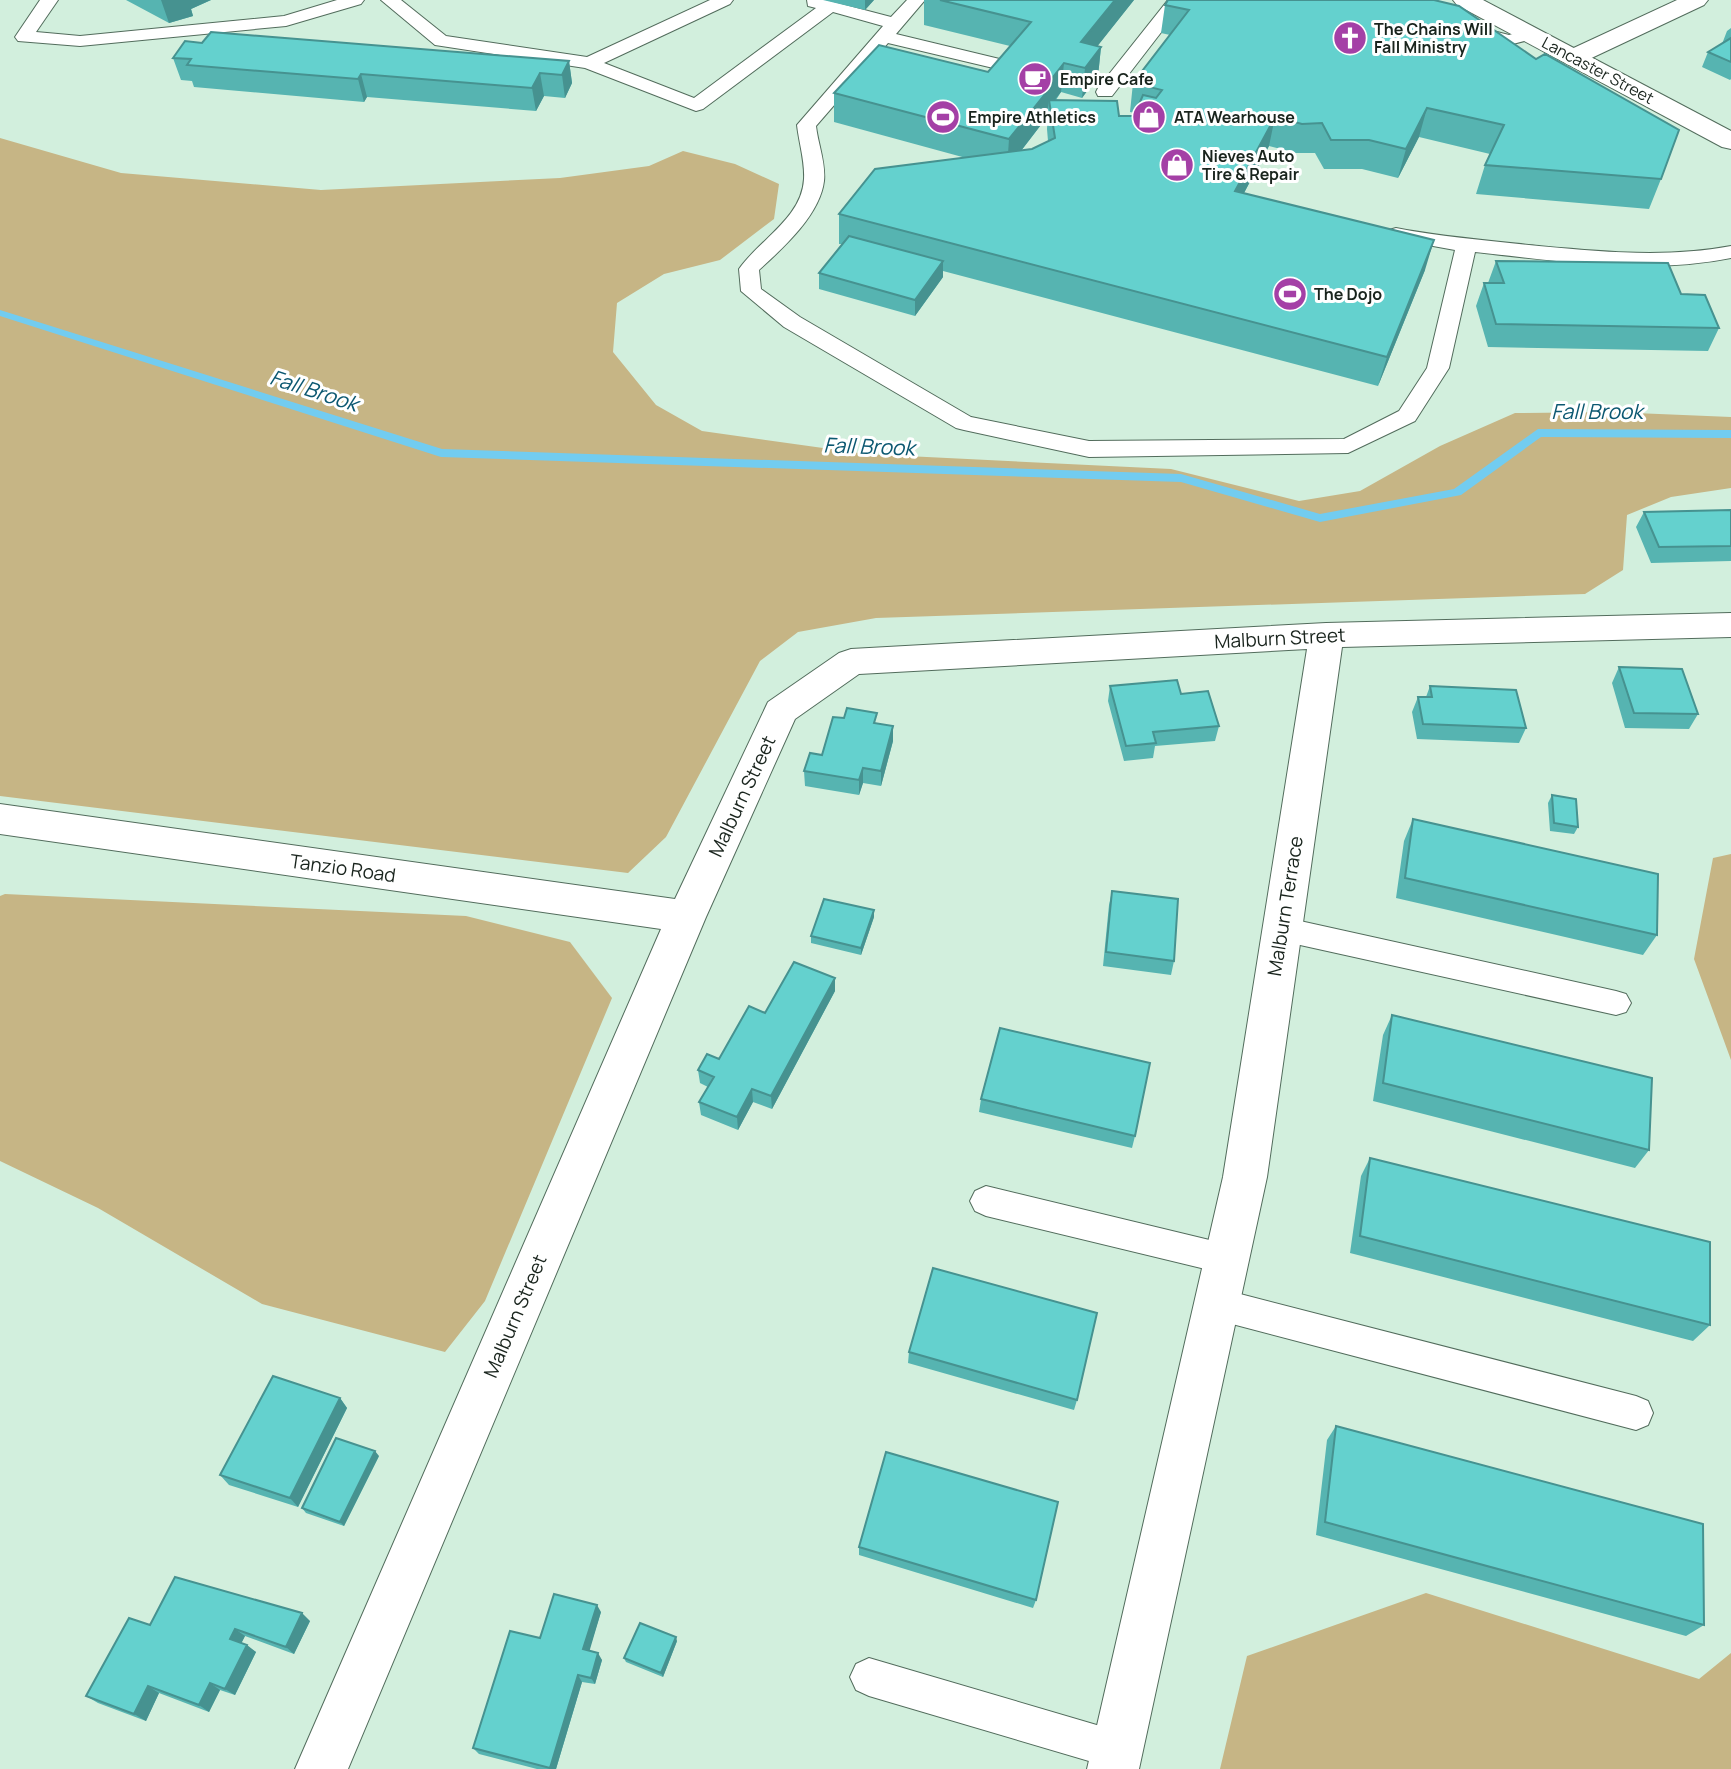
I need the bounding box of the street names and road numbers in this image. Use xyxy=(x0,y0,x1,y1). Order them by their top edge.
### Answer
street label: Lancaster Street xyxy=(1538,31,1658,109)
street label: Malburn Street xyxy=(1214,622,1346,654)
street label: Malburn Street xyxy=(702,731,782,861)
street label: Malburn Terrace xyxy=(1261,834,1309,978)
street label: Tanzio Road xyxy=(288,848,398,888)
street label: Malburn Street xyxy=(477,1251,553,1381)

